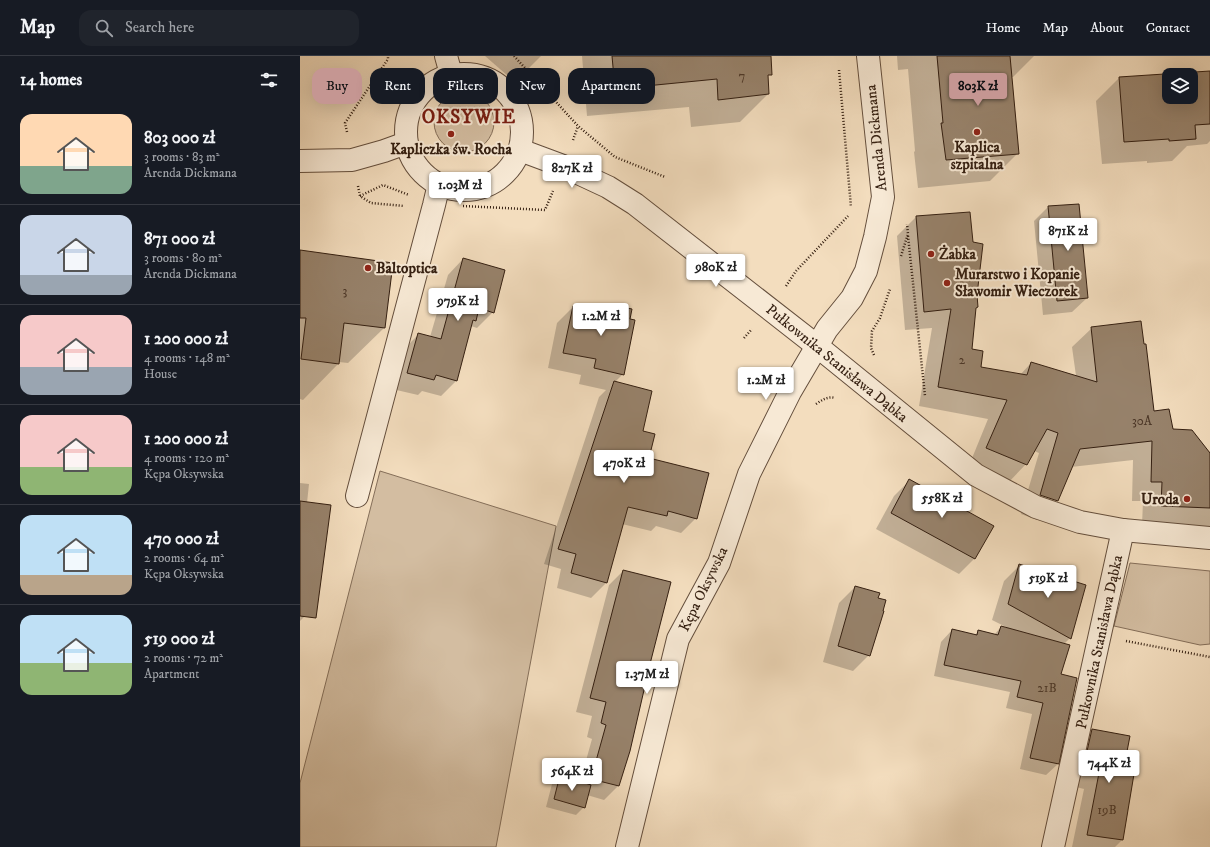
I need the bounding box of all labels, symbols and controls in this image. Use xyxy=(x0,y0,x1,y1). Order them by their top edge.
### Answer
search box xyxy=(79,10,359,46)
text: Map xyxy=(20,16,55,39)
icon: search xyxy=(93,17,115,39)
text: Search here xyxy=(125,18,194,37)
text: Home xyxy=(986,19,1020,37)
text: Map xyxy=(1042,19,1068,37)
text: About xyxy=(1090,19,1124,37)
text: Contact xyxy=(1146,19,1190,37)
chip: Buy xyxy=(312,68,362,104)
chip: Rent xyxy=(370,68,425,104)
chip: Filters xyxy=(433,68,498,104)
chip: New xyxy=(506,68,560,104)
chip: Apartment xyxy=(568,68,655,104)
house number: 7 xyxy=(739,68,746,84)
map controls xyxy=(1162,68,1198,104)
button: layers xyxy=(1162,68,1198,104)
text: 14 homes xyxy=(20,69,82,91)
icon: filters xyxy=(258,69,280,91)
pin: 803K zł xyxy=(941,73,1015,107)
text: 803K zł xyxy=(958,78,998,94)
street label: Arenda Dickmana xyxy=(861,83,892,192)
district label: OKSYWIE xyxy=(422,106,516,129)
text: 803 000 zł xyxy=(144,127,215,149)
marker: Kaplica szpitalna xyxy=(972,127,982,137)
marker: Kapliczka św. Rocha xyxy=(446,129,456,139)
icon: home xyxy=(52,130,100,178)
place label: Kaplica szpitalna xyxy=(951,138,1004,174)
place label: Kapliczka św. Rocha xyxy=(390,140,512,159)
text: 3 rooms · 83 m² xyxy=(144,149,220,165)
pin: 827K zł xyxy=(535,155,609,189)
text: 827K zł xyxy=(552,160,592,176)
text: Arenda Dickmana xyxy=(144,165,237,181)
pin: 1.03M zł xyxy=(419,172,501,206)
text: 1.03M zł xyxy=(438,177,482,193)
pin: 871K zł xyxy=(1031,218,1105,252)
text: 871K zł xyxy=(1048,223,1088,239)
text: 871 000 zł xyxy=(144,228,215,250)
icon: home xyxy=(52,231,100,279)
place label: Żabka xyxy=(939,244,976,264)
marker: Żabka xyxy=(926,249,936,259)
text: 3 rooms · 80 m² xyxy=(144,250,222,266)
pin: 980K zł xyxy=(679,254,753,288)
place label: Baltoptica xyxy=(376,259,438,278)
text: 980K zł xyxy=(695,259,737,275)
marker: Baltoptica xyxy=(363,263,373,273)
place label: Murarstwo i Kopanie Sławomir Wieczorek xyxy=(955,265,1081,301)
text: Arenda Dickmana xyxy=(144,266,237,282)
marker: Murarstwo i Kopanie Sławomir Wieczorek xyxy=(942,278,952,288)
house number: 3 xyxy=(343,283,348,299)
pin: 979K zł xyxy=(421,288,495,322)
text: 979K zł xyxy=(437,293,479,309)
street label: Pułkownika Stanisława Dąbka xyxy=(762,300,912,427)
pin: 1.2M zł xyxy=(564,303,638,337)
text: 1.2M zł xyxy=(582,308,620,324)
text: 1 200 000 zł xyxy=(144,328,228,350)
icon: home xyxy=(52,331,100,379)
text: 4 rooms · 148 m² xyxy=(144,350,230,366)
house number: 2 xyxy=(959,352,966,368)
text: House xyxy=(144,366,177,382)
pin: 1.2M zł xyxy=(729,367,803,401)
text: 1.2M zł xyxy=(747,372,785,388)
house number: 30A xyxy=(1132,413,1153,429)
text: 1 200 000 zł xyxy=(144,428,228,450)
icon: home xyxy=(52,431,100,479)
text: 4 rooms · 120 m² xyxy=(144,450,229,466)
pin: 470K zł xyxy=(587,450,661,484)
text: 470K zł xyxy=(603,455,645,471)
text: Kępa Oksywska xyxy=(144,466,224,482)
pin: 558K zł xyxy=(905,485,979,519)
text: 558K zł xyxy=(922,490,962,506)
place label: Uroda xyxy=(1141,490,1180,509)
marker: Uroda xyxy=(1182,494,1192,504)
text: 470 000 zł xyxy=(144,528,219,550)
icon: home xyxy=(52,531,100,579)
street label: Kępa Oksywska xyxy=(675,543,732,635)
text: 2 rooms · 64 m² xyxy=(144,550,224,566)
street label: Pułkownika Stanisława Dąbka xyxy=(1072,553,1127,731)
pin: 519K zł xyxy=(1011,565,1085,599)
text: Kępa Oksywska xyxy=(144,566,224,582)
text: 519K zł xyxy=(1028,570,1068,586)
text: 519 000 zł xyxy=(144,628,214,650)
icon: home xyxy=(52,631,100,679)
text: 2 rooms · 72 m² xyxy=(144,650,223,666)
pin: 1.37M zł xyxy=(606,661,688,695)
text: Apartment xyxy=(144,666,199,682)
text: 1.37M zł xyxy=(625,666,669,682)
house number: 21B xyxy=(1037,680,1057,696)
pin: 744K zł xyxy=(1072,750,1146,784)
text: 744K zł xyxy=(1087,755,1131,771)
pin: 564K zł xyxy=(535,758,609,792)
text: 564K zł xyxy=(551,763,593,779)
house number: 19B xyxy=(1097,802,1117,818)

